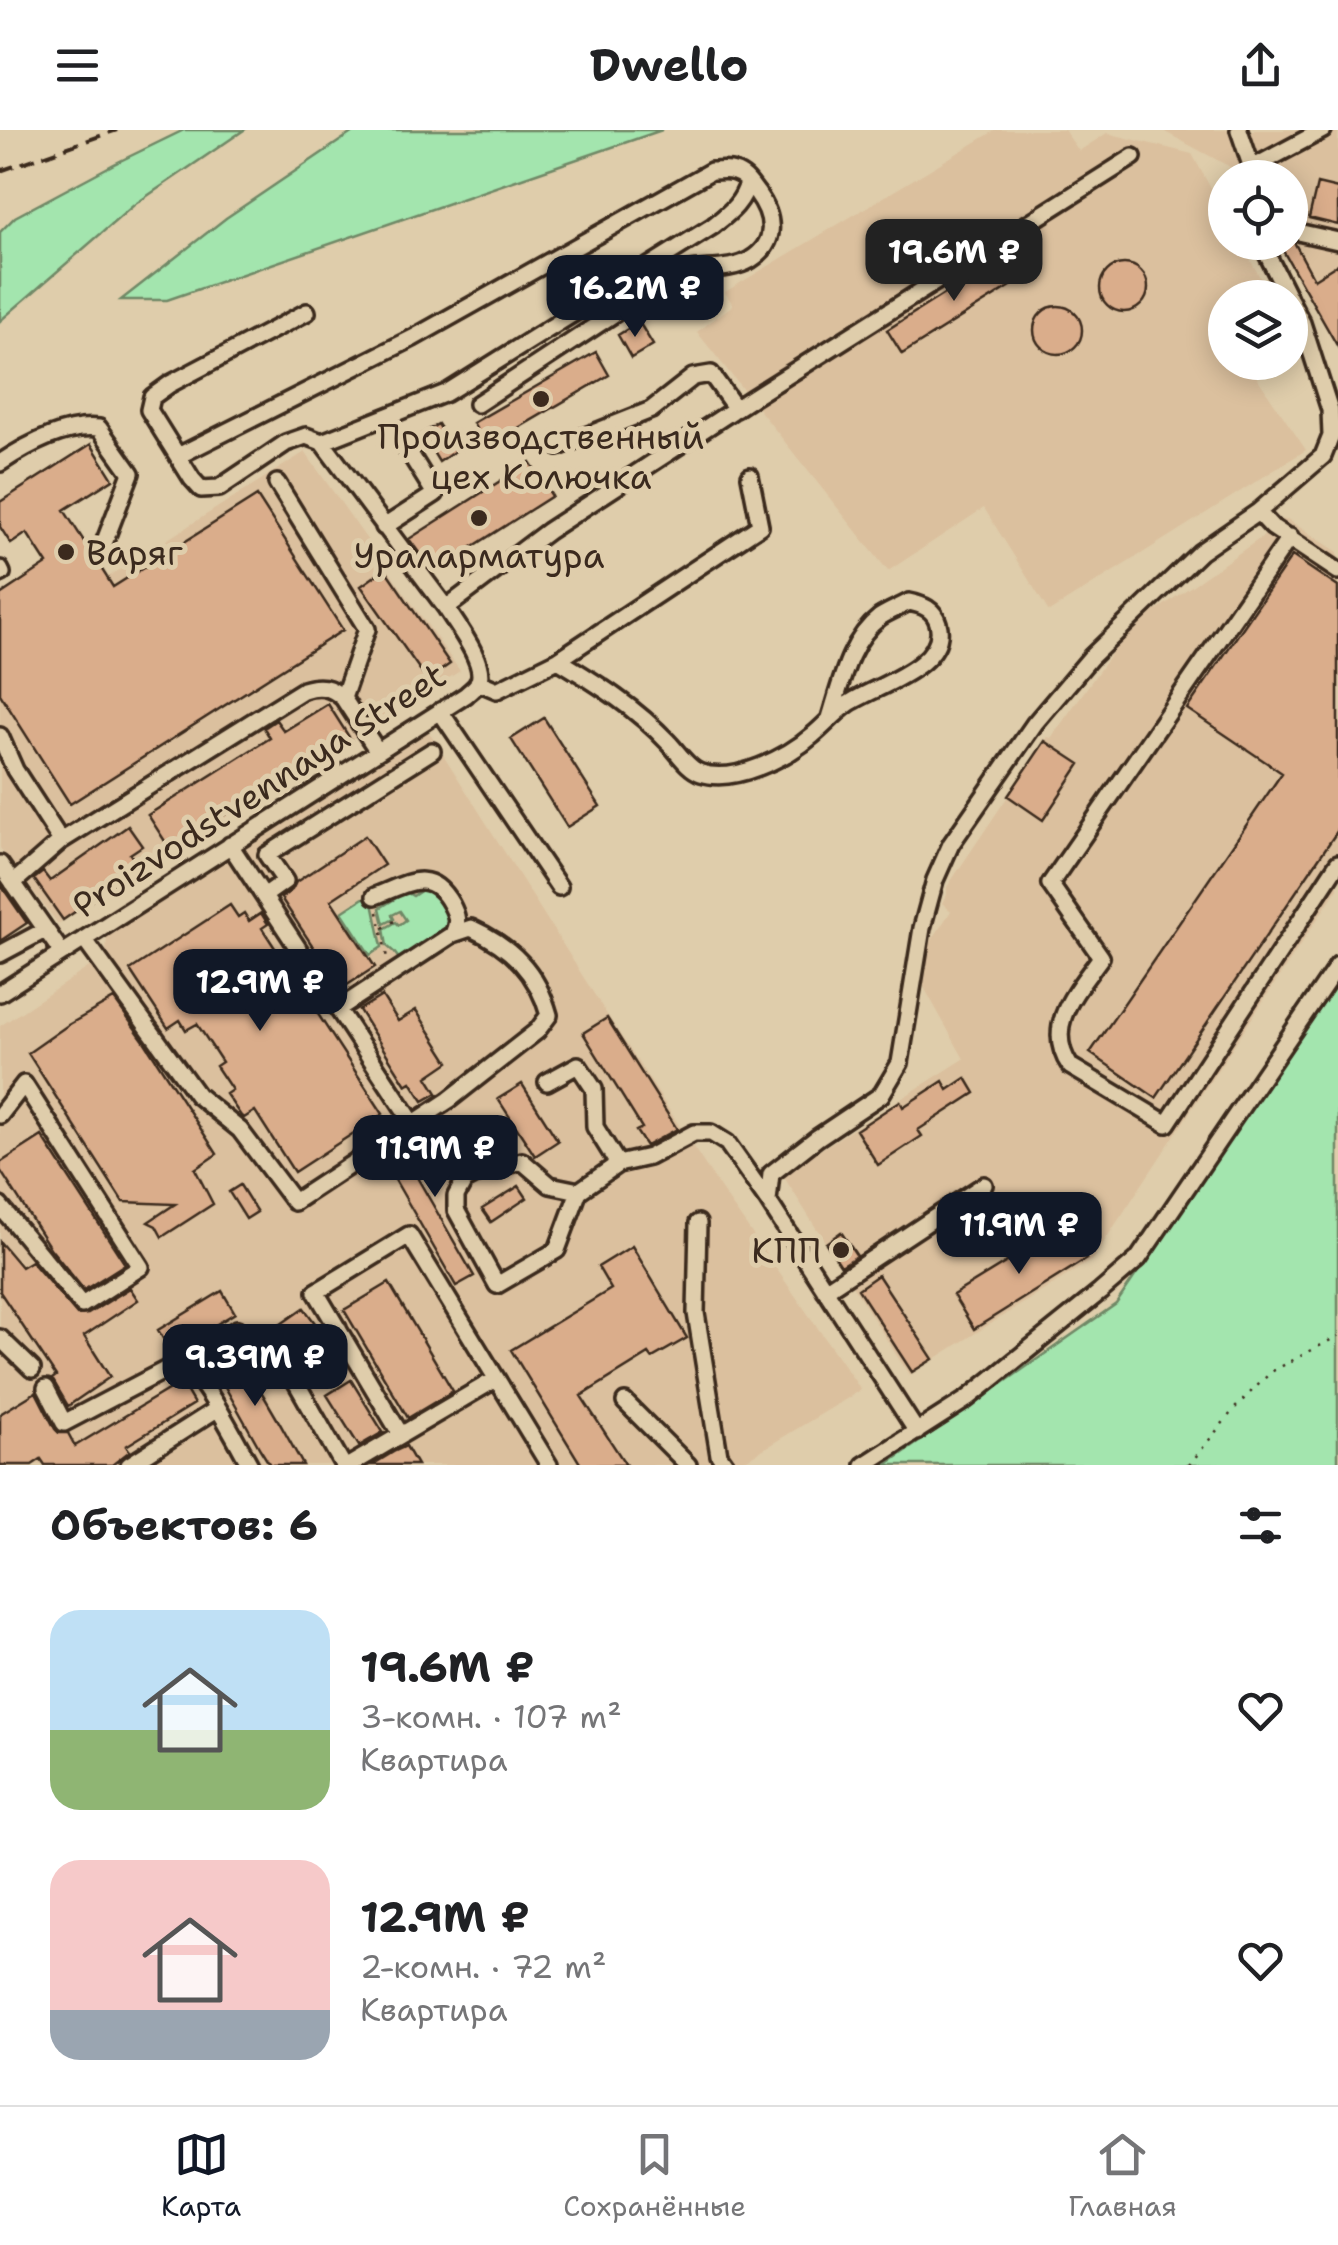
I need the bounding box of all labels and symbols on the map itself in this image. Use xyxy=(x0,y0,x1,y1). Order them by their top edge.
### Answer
pin: 19.6M ₽ xyxy=(862,219,1046,304)
pin: 16.2M ₽ xyxy=(543,255,727,340)
marker: Производственный цех Колючка xyxy=(530,388,552,410)
place label: Производственный цех Колючка xyxy=(378,413,704,500)
marker: Ураларматура xyxy=(468,507,490,529)
place label: Варяг xyxy=(86,529,183,576)
place label: Ураларматура xyxy=(353,532,605,579)
marker: Варяг xyxy=(55,541,77,563)
street label: Proizvodstvennaya Street xyxy=(63,652,455,928)
pin: 12.9M ₽ xyxy=(168,949,352,1034)
pin: 11.9M ₽ xyxy=(343,1115,527,1200)
pin: 11.9M ₽ xyxy=(927,1192,1111,1277)
place label: КПП xyxy=(751,1227,821,1274)
marker: КПП xyxy=(830,1239,852,1261)
pin: 9.39M ₽ xyxy=(163,1324,347,1409)

